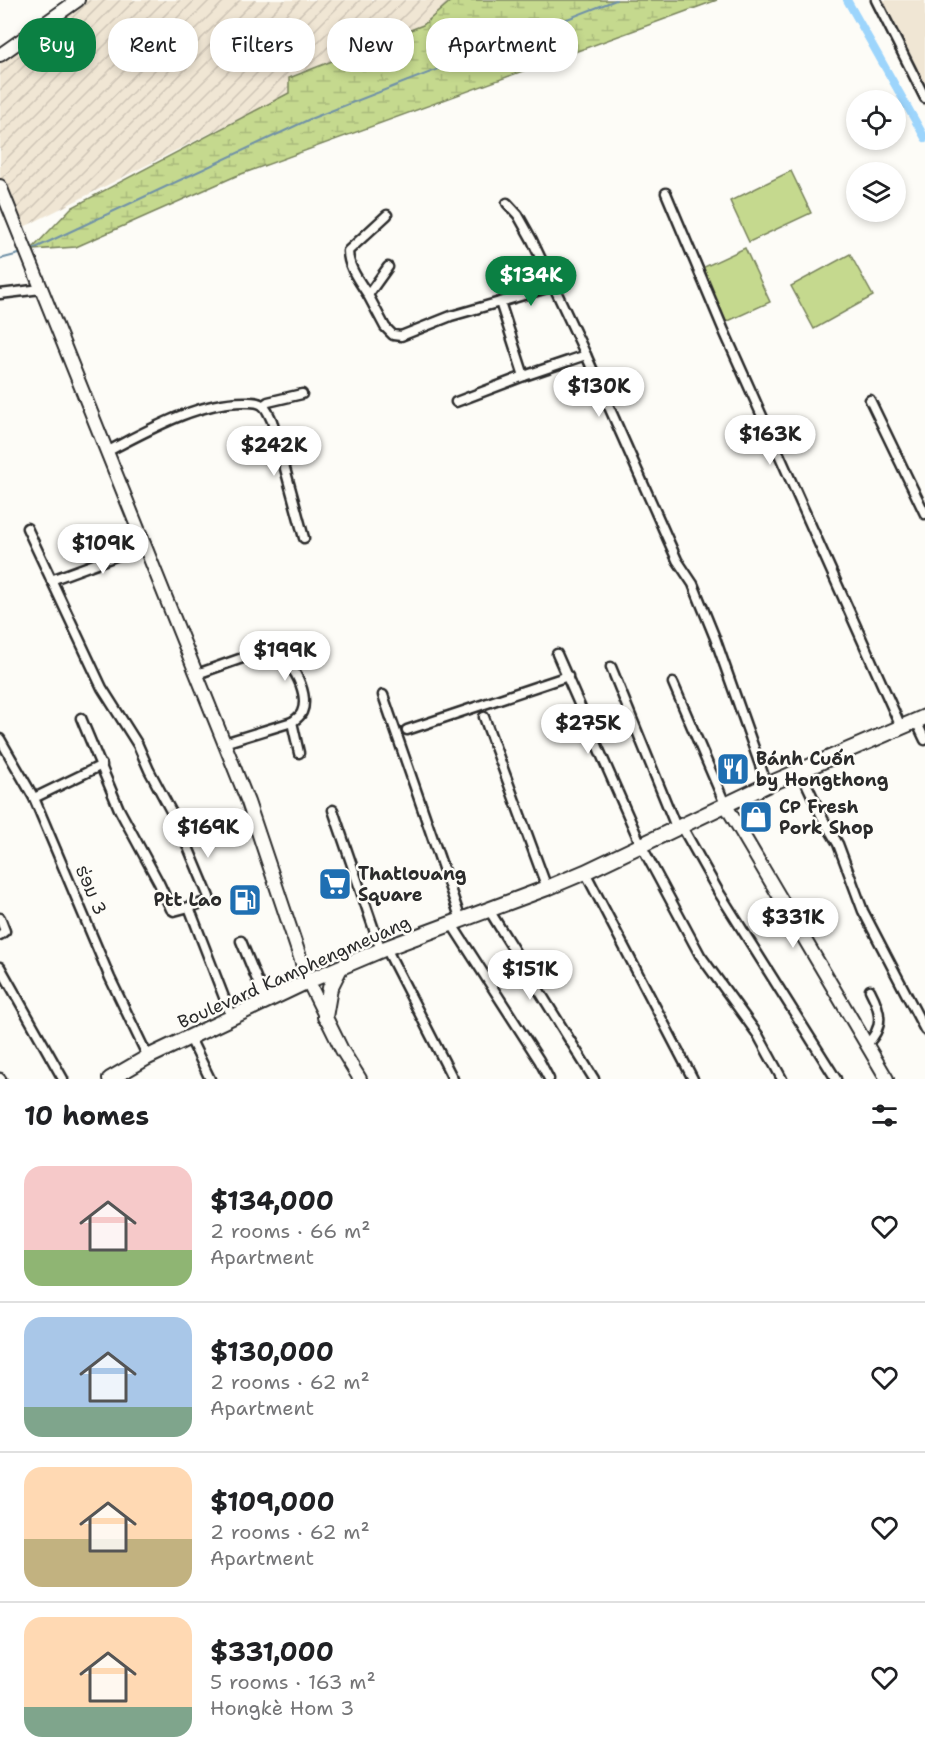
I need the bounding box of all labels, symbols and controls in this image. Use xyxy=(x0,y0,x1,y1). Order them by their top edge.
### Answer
chip: Buy xyxy=(18,18,96,72)
chip: Rent xyxy=(108,18,198,72)
chip: Filters xyxy=(210,18,315,72)
chip: New xyxy=(327,18,414,72)
chip: Apartment xyxy=(426,18,578,72)
map controls xyxy=(846,90,906,222)
button: locate xyxy=(846,90,906,150)
button: layers xyxy=(846,162,906,222)
pin: $134K xyxy=(489,256,573,307)
text: $134K xyxy=(499,262,563,288)
pin: $130K xyxy=(557,367,641,418)
text: $130K xyxy=(567,373,631,399)
pin: $163K xyxy=(728,415,812,466)
text: $163K xyxy=(739,421,801,447)
pin: $242K xyxy=(232,426,316,477)
text: $242K xyxy=(240,432,308,458)
pin: $109K xyxy=(61,524,145,575)
text: $109K xyxy=(71,530,135,556)
pin: $199K xyxy=(243,631,327,682)
text: $199K xyxy=(253,637,317,663)
pin: $275K xyxy=(546,704,630,755)
text: $275K xyxy=(555,710,621,736)
place label: Bánh Cuốn by Hongthong xyxy=(756,747,889,792)
restaurant icon: Bánh Cuốn by Hongthong xyxy=(715,751,751,787)
place label: CP Fresh Pork Shop xyxy=(779,795,874,840)
shop icon: CP Fresh Pork Shop xyxy=(738,799,774,835)
pin: $169K xyxy=(166,808,250,859)
text: $169K xyxy=(177,814,239,840)
street label: ຮ່ອມ 3 xyxy=(70,861,112,919)
place label: Thatlouang Square xyxy=(358,862,467,907)
supermarket icon: Thatlouang Square xyxy=(317,866,353,902)
fuel station icon: Ptt Lao xyxy=(227,882,263,918)
place label: Ptt Lao xyxy=(154,888,222,912)
pin: $331K xyxy=(751,898,835,949)
text: $331K xyxy=(762,904,825,930)
street label: Boulevard Kamphengmeuang xyxy=(174,910,414,1034)
pin: $151K xyxy=(488,950,572,1001)
text: $151K xyxy=(502,956,558,982)
text: 10 homes xyxy=(24,1098,149,1133)
icon: filters xyxy=(868,1099,901,1132)
text: $134,000 xyxy=(210,1183,334,1218)
icon: home xyxy=(72,1190,144,1262)
icon: heart xyxy=(868,1210,901,1243)
text: 2 rooms · 66 m² xyxy=(210,1218,371,1244)
text: Apartment xyxy=(210,1244,314,1270)
text: $130,000 xyxy=(210,1334,334,1369)
icon: home xyxy=(72,1341,144,1413)
icon: heart xyxy=(868,1361,901,1394)
text: 2 rooms · 62 m² xyxy=(210,1369,370,1395)
text: Apartment xyxy=(210,1395,314,1421)
text: $109,000 xyxy=(210,1484,335,1519)
icon: home xyxy=(72,1491,144,1563)
icon: heart xyxy=(868,1511,901,1544)
text: 2 rooms · 62 m² xyxy=(210,1519,370,1545)
text: Apartment xyxy=(210,1545,314,1571)
text: $331,000 xyxy=(210,1634,334,1669)
icon: home xyxy=(72,1641,144,1713)
icon: heart xyxy=(868,1661,901,1694)
text: 5 rooms · 163 m² xyxy=(210,1669,376,1695)
text: Hongkè Hom 3 xyxy=(210,1695,354,1721)

